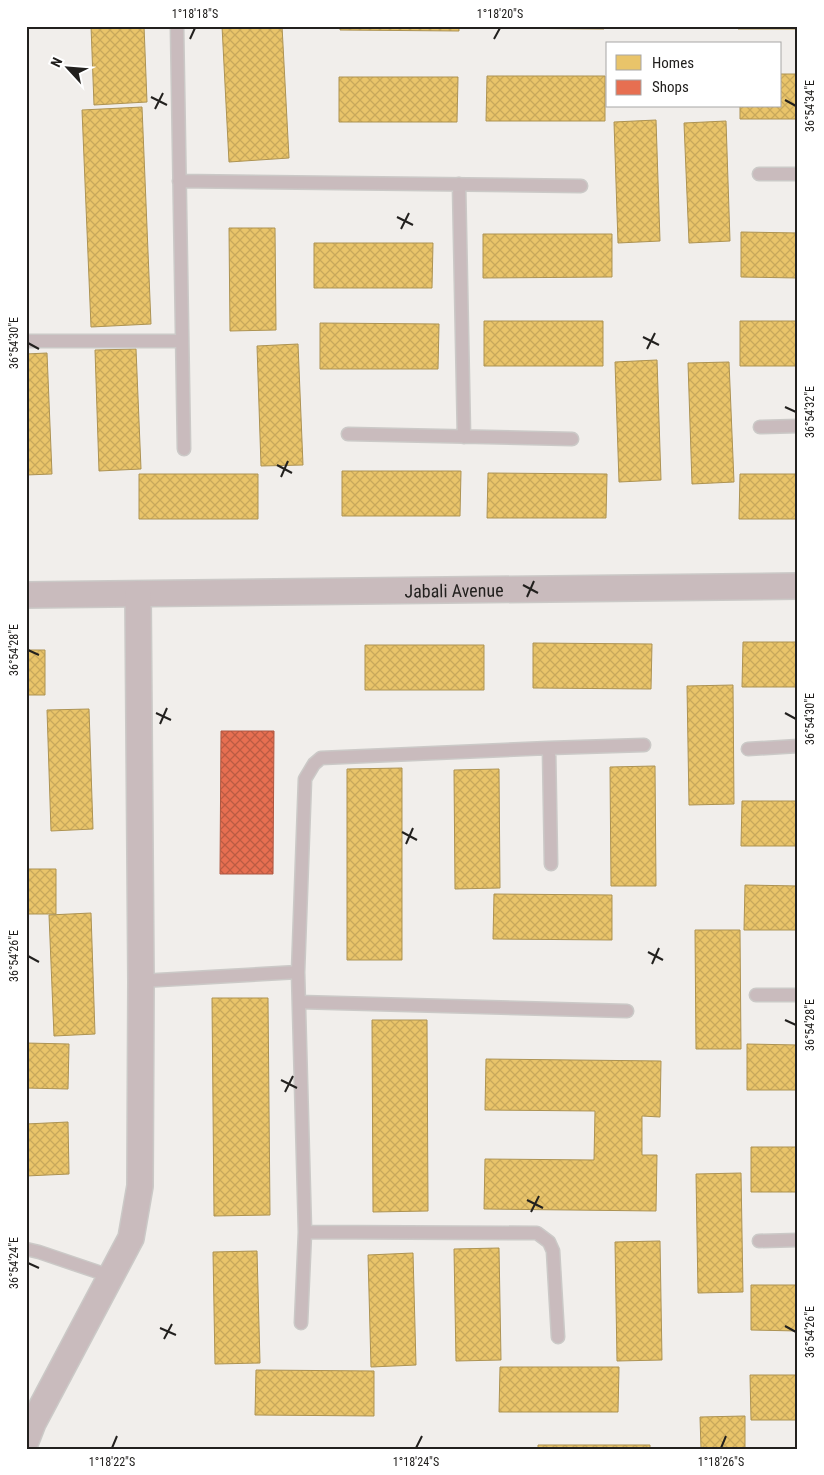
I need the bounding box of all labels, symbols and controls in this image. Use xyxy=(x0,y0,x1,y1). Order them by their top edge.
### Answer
text: 1°18'18"S xyxy=(172,7,218,21)
text: 1°18'20"S xyxy=(477,7,523,21)
north arrow xyxy=(42,42,92,92)
legend xyxy=(606,42,782,108)
text: Homes xyxy=(652,54,694,72)
text: N xyxy=(47,55,65,70)
text: Shops xyxy=(652,78,689,96)
text: 36°54'34"E xyxy=(803,80,817,132)
text: 36°54'30"E xyxy=(7,317,21,369)
text: 36°54'32"E xyxy=(803,386,817,438)
street label: Jabali Avenue xyxy=(404,579,504,601)
text: 36°54'28"E xyxy=(7,624,21,676)
text: 36°54'30"E xyxy=(803,693,817,745)
text: 36°54'26"E xyxy=(7,930,21,982)
text: 36°54'28"E xyxy=(803,999,817,1051)
text: 36°54'24"E xyxy=(7,1237,21,1289)
text: 36°54'26"E xyxy=(803,1306,817,1358)
text: 1°18'22"S xyxy=(89,1455,135,1469)
text: 1°18'24"S xyxy=(393,1455,439,1469)
text: 1°18'26"S xyxy=(698,1455,744,1469)

